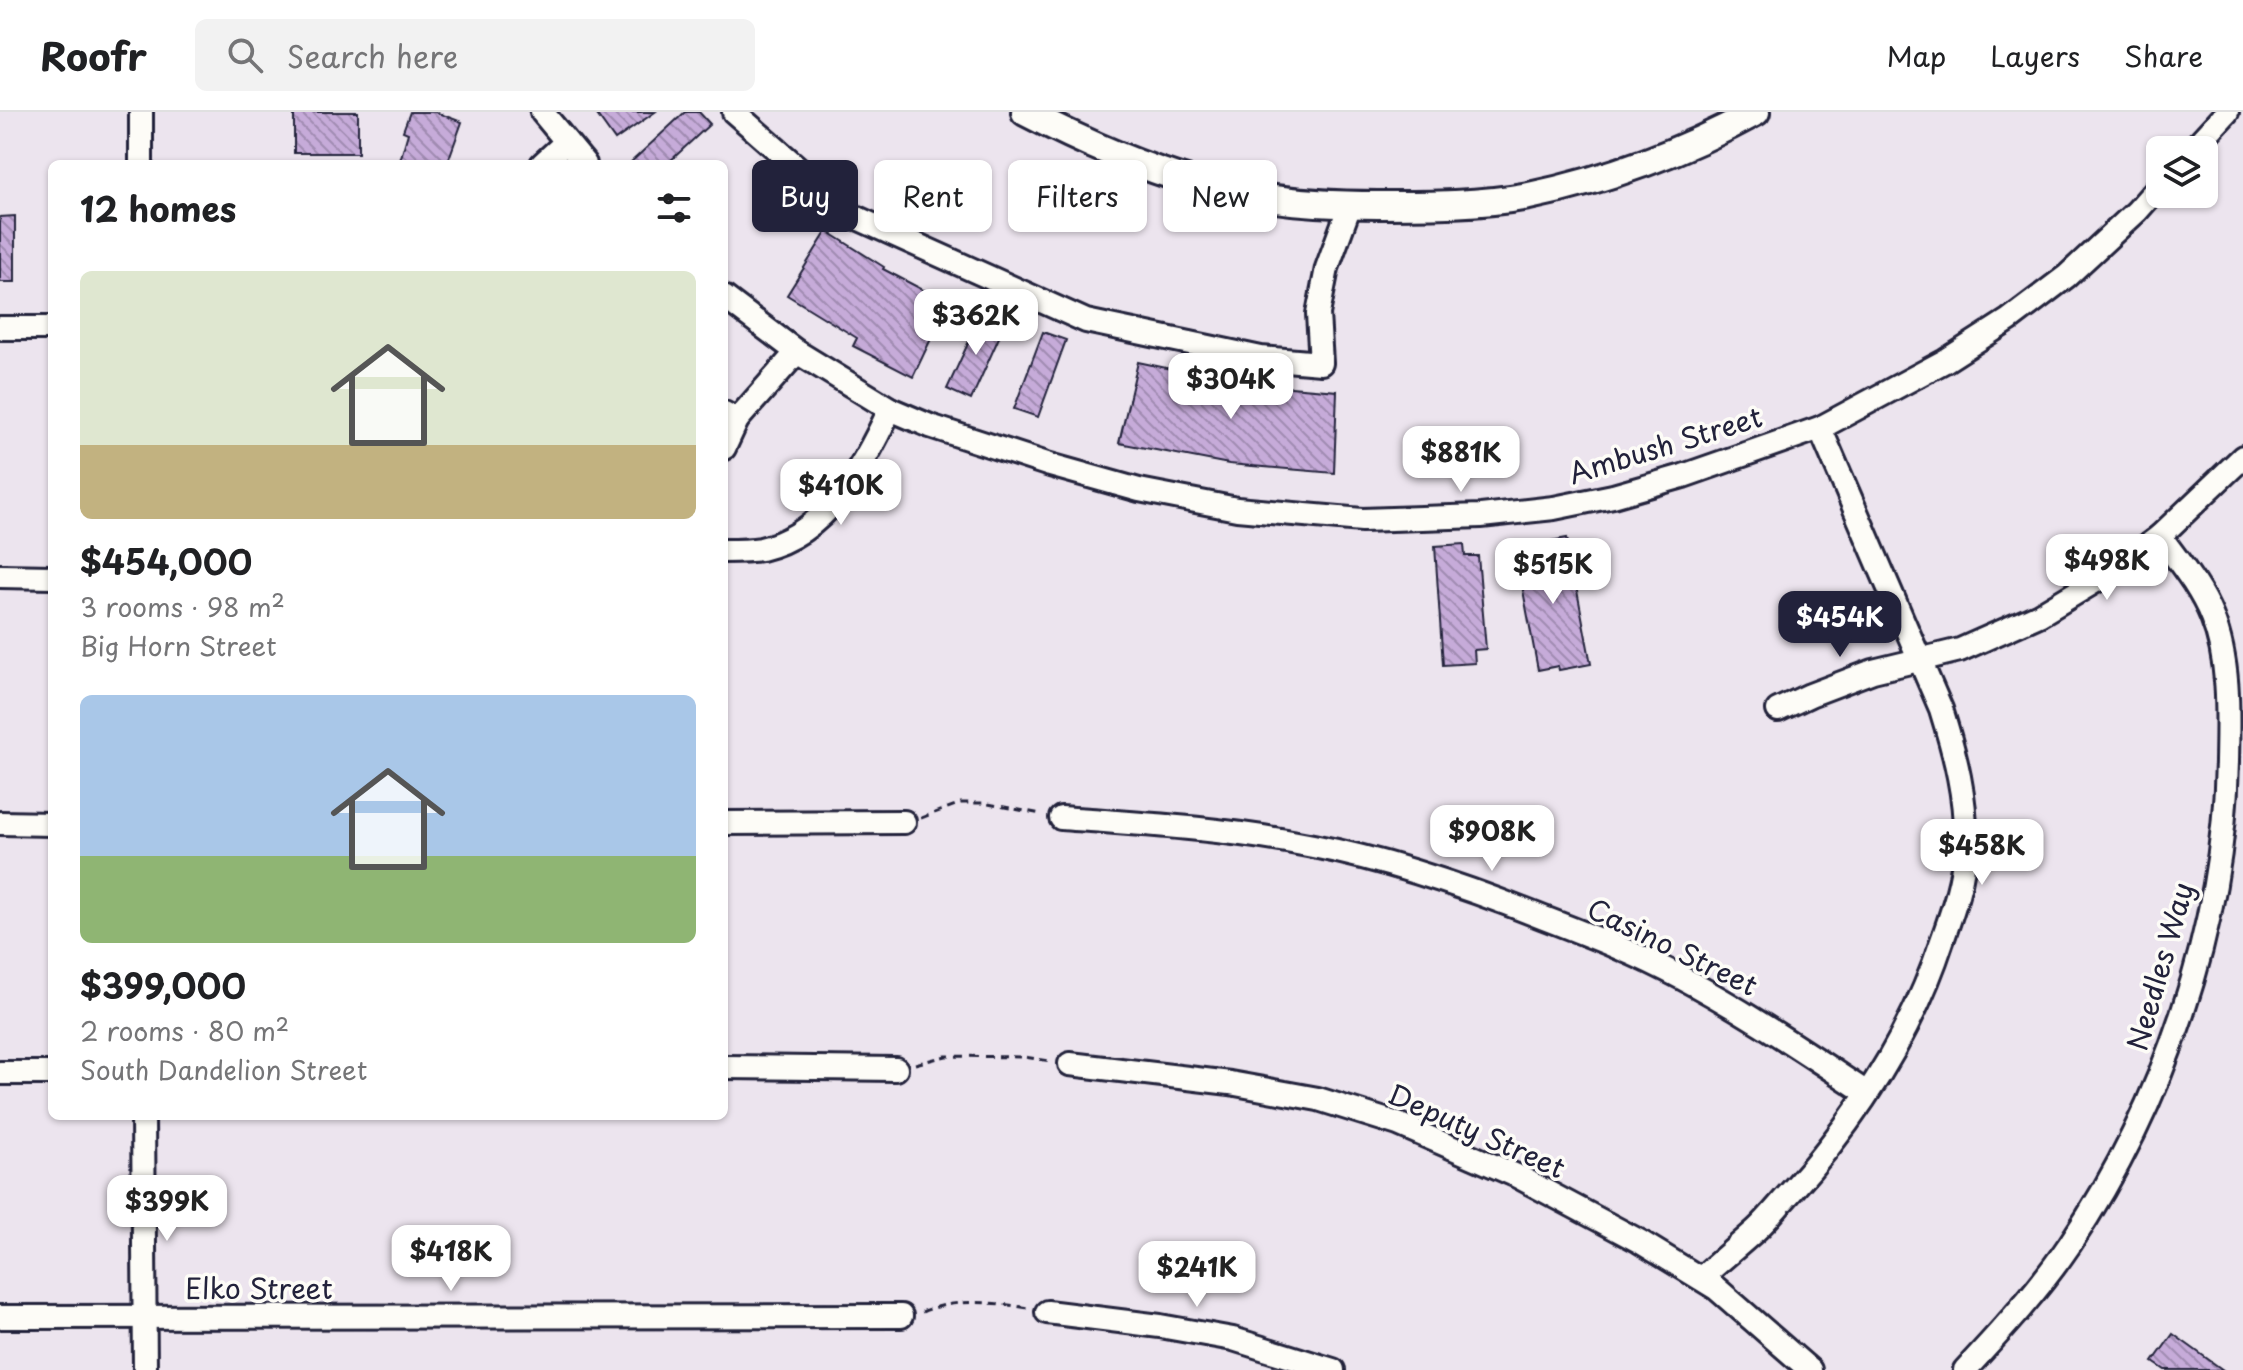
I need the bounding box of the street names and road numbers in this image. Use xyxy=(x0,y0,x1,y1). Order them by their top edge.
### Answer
street label: Ambush Street xyxy=(1563,394,1767,494)
street label: Needles Way xyxy=(2114,877,2204,1055)
street label: Casino Street xyxy=(1580,886,1766,1006)
street label: Deputy Street xyxy=(1381,1072,1573,1188)
street label: Elko Street xyxy=(185,1266,333,1309)

